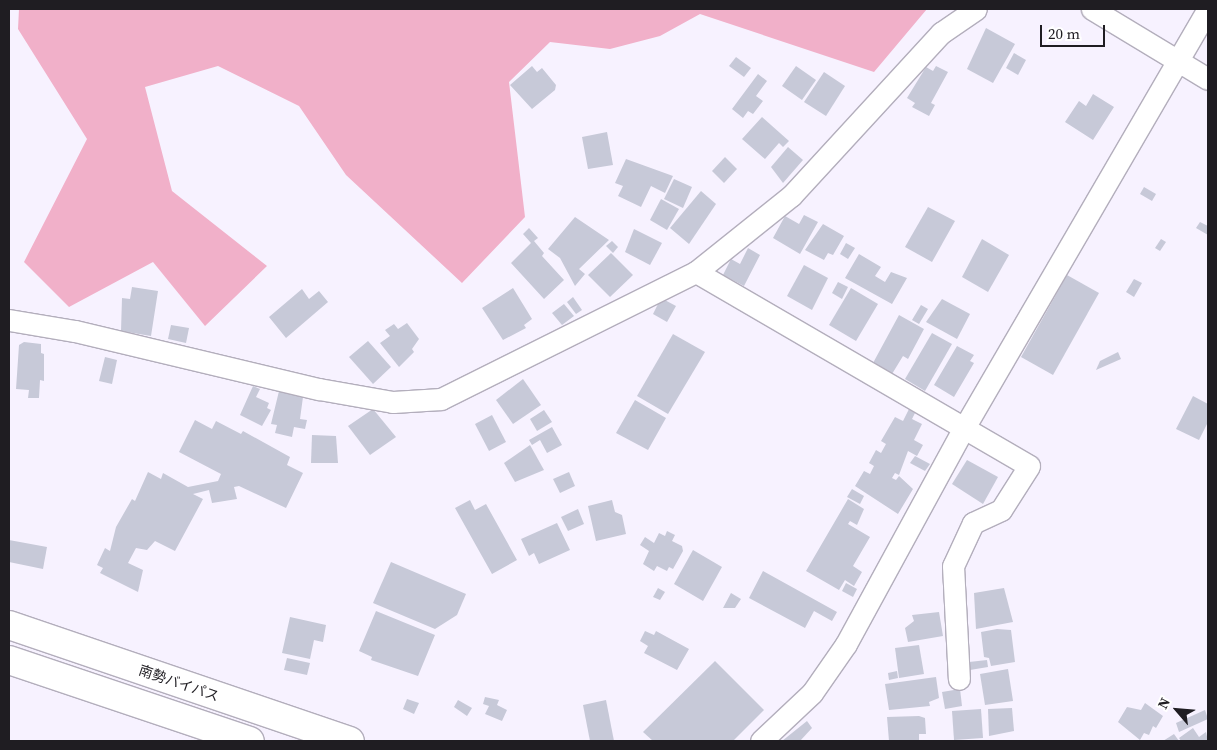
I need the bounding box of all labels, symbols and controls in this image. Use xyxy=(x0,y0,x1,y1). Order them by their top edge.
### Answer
scale bar xyxy=(1042,15,1107,47)
text: 20 m xyxy=(1048,23,1080,44)
street label: 南勢バイパス xyxy=(137,661,221,705)
north arrow xyxy=(1152,685,1202,735)
text: N xyxy=(1152,694,1175,712)

